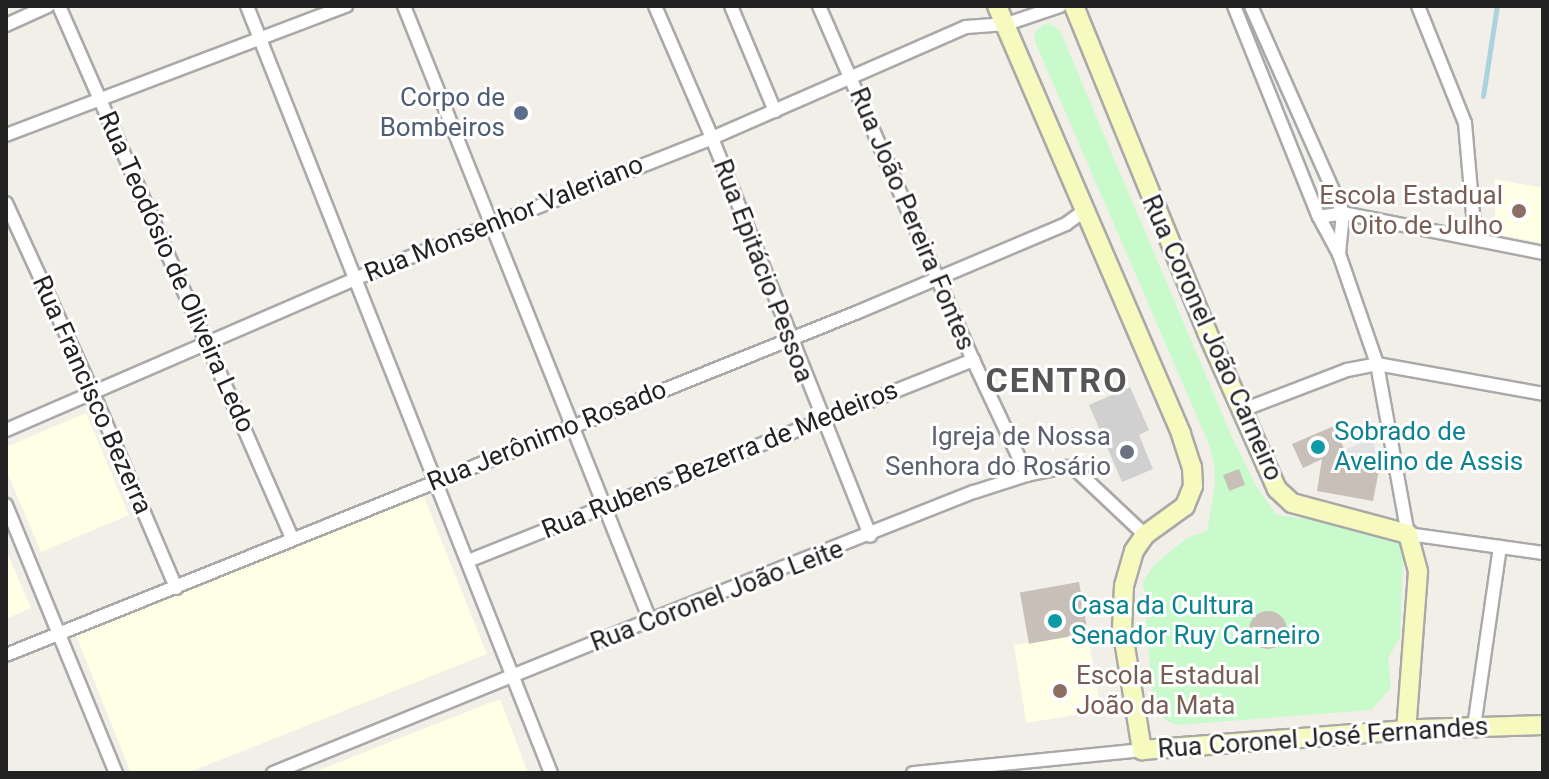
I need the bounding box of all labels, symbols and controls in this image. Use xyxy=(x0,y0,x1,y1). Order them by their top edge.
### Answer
place label: Corpo de Bombeiros xyxy=(380,82,505,144)
street label: Rua João Pereira Fontes xyxy=(843,83,981,355)
marker: Corpo de Bombeiros xyxy=(512,104,530,122)
street label: Rua Teodósio de Oliveira Ledo xyxy=(91,106,261,438)
street label: Rua Monsenhor Valeriano xyxy=(360,149,648,289)
street label: Rua Epitácio Pessoa xyxy=(706,155,820,387)
place label: Escola Estadual Oito de Julho xyxy=(1319,180,1503,242)
street label: Rua Coronel João Carneiro xyxy=(1135,190,1289,486)
marker: Escola Estadual Oito de Julho xyxy=(1510,202,1528,220)
street label: Rua Francisco Bezerra xyxy=(25,271,159,519)
district label: CENTRO xyxy=(985,361,1129,401)
street label: Rua Jerônimo Rosado xyxy=(423,374,671,498)
street label: Rua Rubens Bezerra de Medeiros xyxy=(538,374,902,546)
place label: Sobrado de Avelino de Assis xyxy=(1334,416,1523,478)
place label: Igreja de Nossa Senhora do Rosário xyxy=(885,421,1111,482)
marker: Sobrado de Avelino de Assis xyxy=(1309,438,1327,456)
marker: Igreja de Nossa Senhora do Rosário xyxy=(1118,443,1136,461)
street label: Rua Coronel João Leite xyxy=(586,533,848,659)
place label: Casa da Cultura Senador Ruy Carneiro xyxy=(1071,590,1320,652)
marker: Casa da Cultura Senador Ruy Carneiro xyxy=(1046,612,1064,630)
place label: Escola Estadual João da Mata xyxy=(1076,660,1260,722)
marker: Escola Estadual João da Mata xyxy=(1051,682,1069,700)
street label: Rua Coronel José Fernandes xyxy=(1157,711,1489,765)

